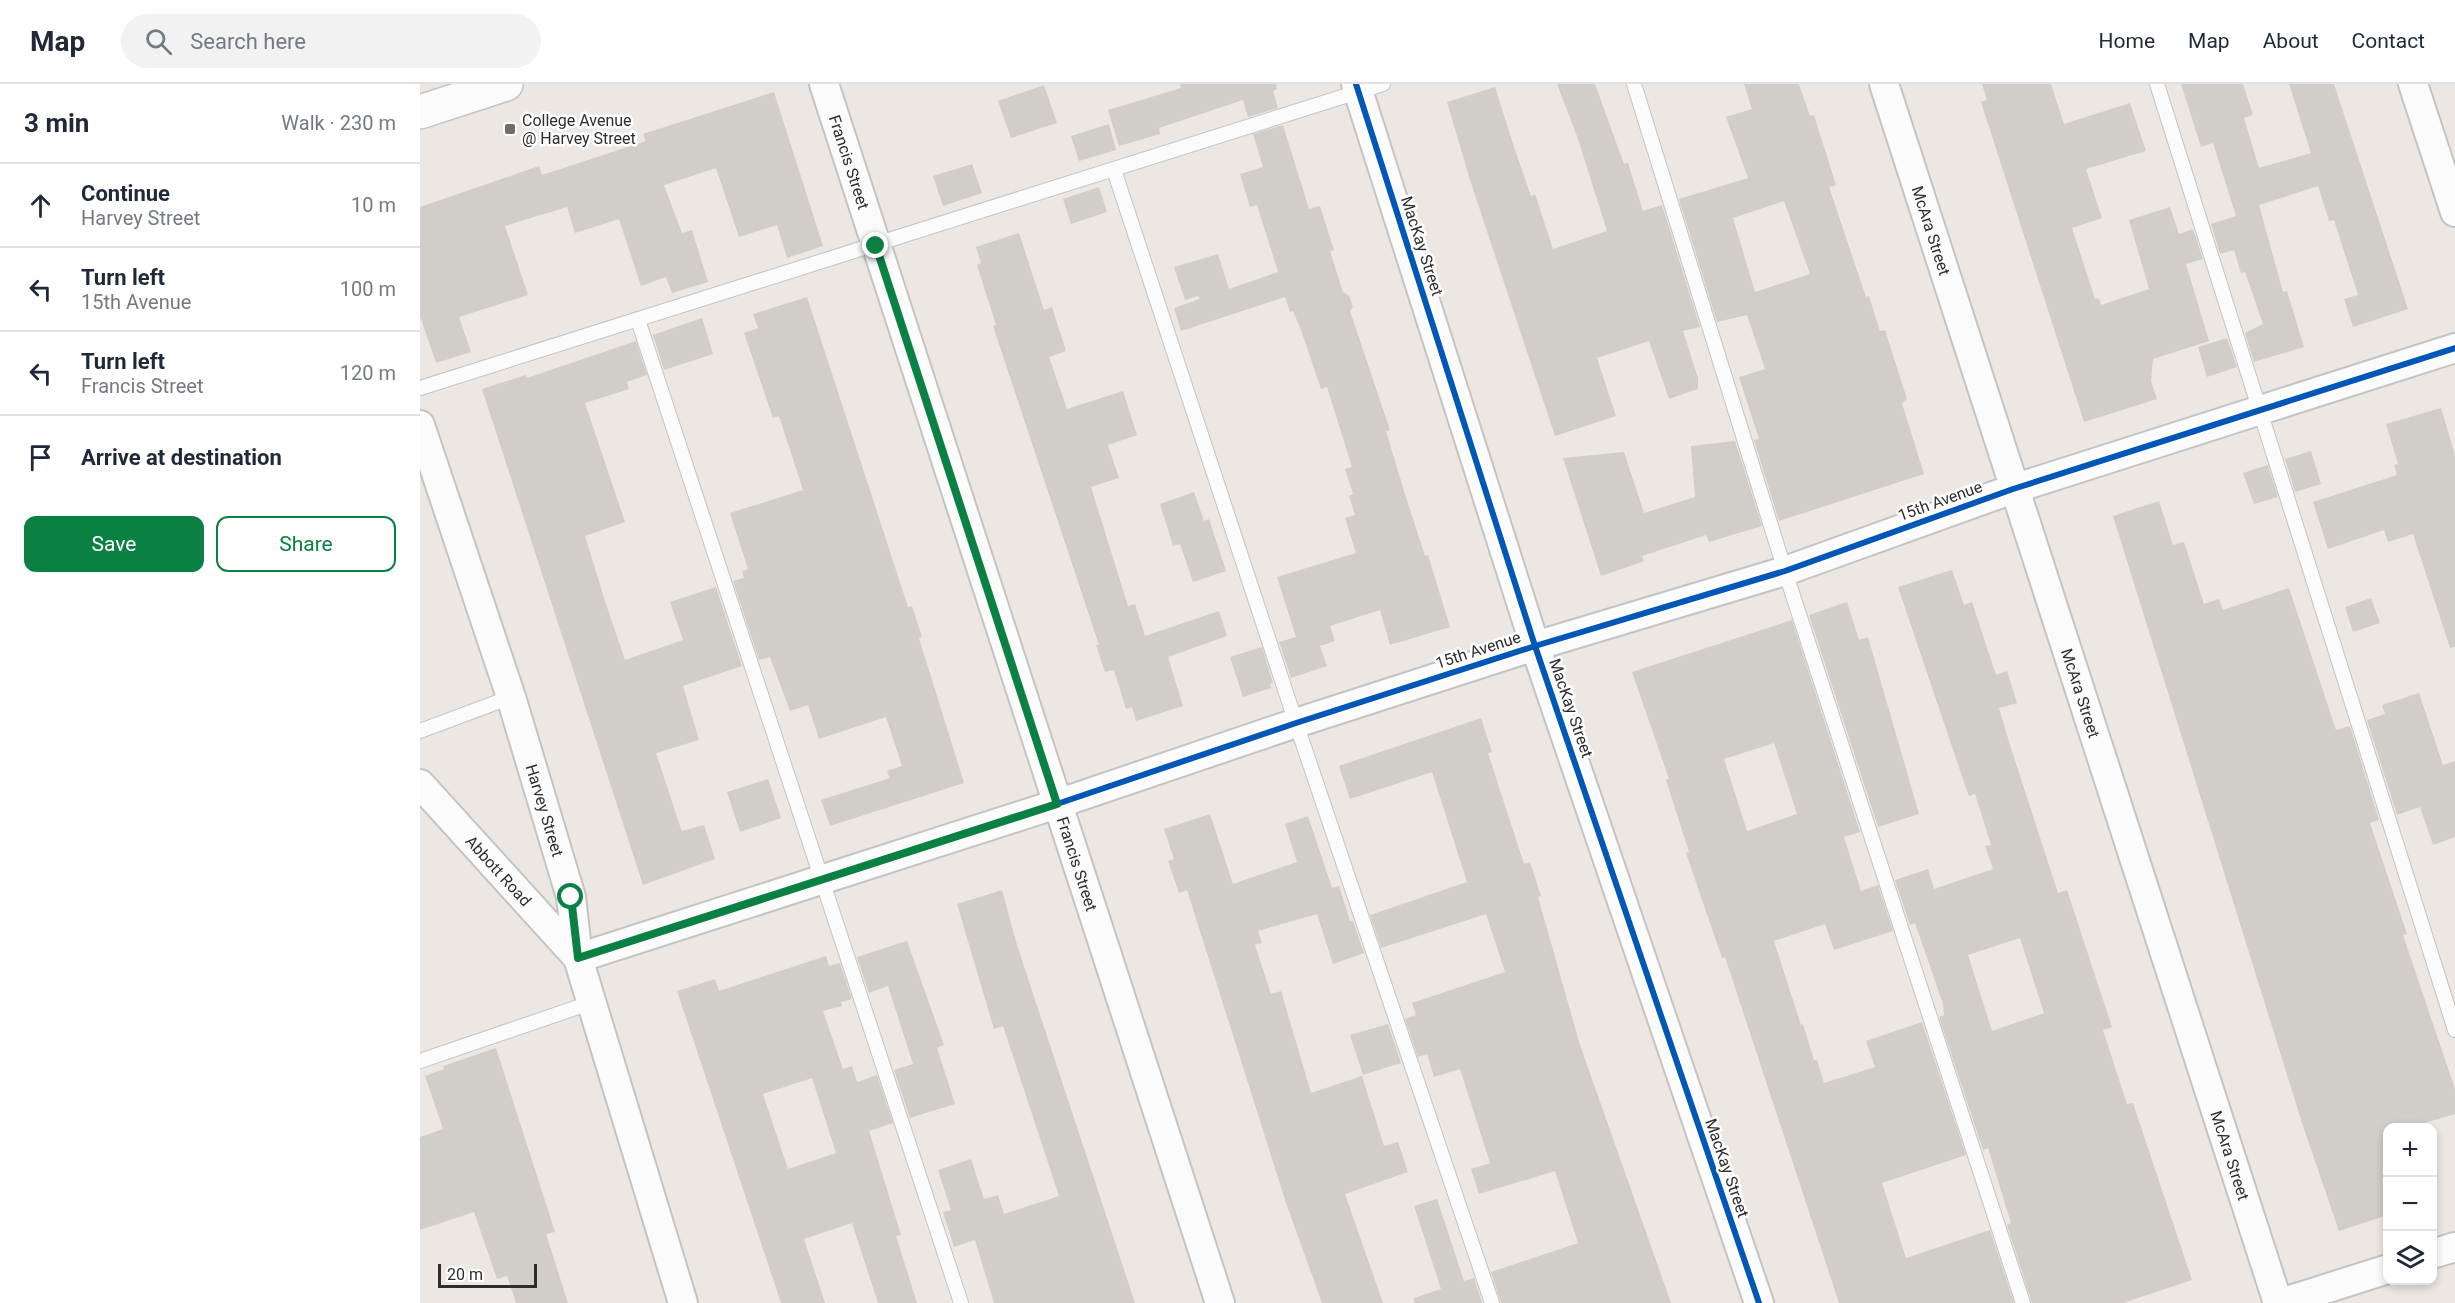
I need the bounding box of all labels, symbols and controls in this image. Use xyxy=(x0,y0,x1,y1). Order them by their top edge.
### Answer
search box xyxy=(121,14,541,68)
text: Map xyxy=(30,25,85,58)
icon: search xyxy=(142,25,175,58)
text: Search here xyxy=(190,29,306,54)
text: Home xyxy=(2099,29,2155,53)
text: Map xyxy=(2188,29,2230,53)
text: About xyxy=(2263,29,2319,53)
text: Contact xyxy=(2352,29,2425,53)
text: 3 min xyxy=(24,108,89,138)
text: Walk · 230 m xyxy=(281,111,396,135)
place label: College Avenue @ Harvey Street xyxy=(522,111,636,148)
street label: Francis Street xyxy=(825,112,874,212)
marker: College Avenue @ Harvey Street xyxy=(503,122,517,136)
text: Continue xyxy=(81,181,170,206)
street label: McAra Street xyxy=(1908,183,1955,278)
icon: ahead xyxy=(24,189,57,222)
text: 10 m xyxy=(351,193,396,217)
street label: MacKay Street xyxy=(1397,194,1447,298)
text: Harvey Street xyxy=(81,206,200,230)
route end xyxy=(862,232,888,258)
text: Turn left xyxy=(81,265,165,290)
icon: left xyxy=(24,273,57,306)
text: 100 m xyxy=(340,277,396,301)
text: 15th Avenue xyxy=(81,290,191,314)
text: Turn left xyxy=(81,349,165,374)
icon: left xyxy=(24,357,57,390)
text: 120 m xyxy=(340,361,396,385)
text: Francis Street xyxy=(81,374,204,398)
icon: arrive xyxy=(24,441,57,474)
text: Arrive at destination xyxy=(81,445,282,470)
street label: 15th Avenue xyxy=(1895,477,1985,525)
button: Save xyxy=(24,516,204,572)
button: Share xyxy=(216,516,396,572)
street label: 15th Avenue xyxy=(1433,627,1523,673)
street label: McAra Street xyxy=(2058,646,2104,740)
street label: MacKay Street xyxy=(1545,656,1597,760)
street label: Harvey Street xyxy=(522,762,568,859)
street label: Francis Street xyxy=(1053,814,1102,913)
street label: Abbott Road xyxy=(462,831,535,910)
route start xyxy=(557,883,583,909)
street label: McAra Street xyxy=(2207,1108,2254,1202)
street label: MacKay Street xyxy=(1701,1116,1753,1220)
map controls xyxy=(2383,1123,2437,1285)
button: + xyxy=(2383,1123,2437,1177)
button: − xyxy=(2383,1177,2437,1231)
button: layers xyxy=(2383,1231,2437,1285)
scale bar xyxy=(438,1261,537,1288)
text: 20 m xyxy=(447,1265,483,1284)

